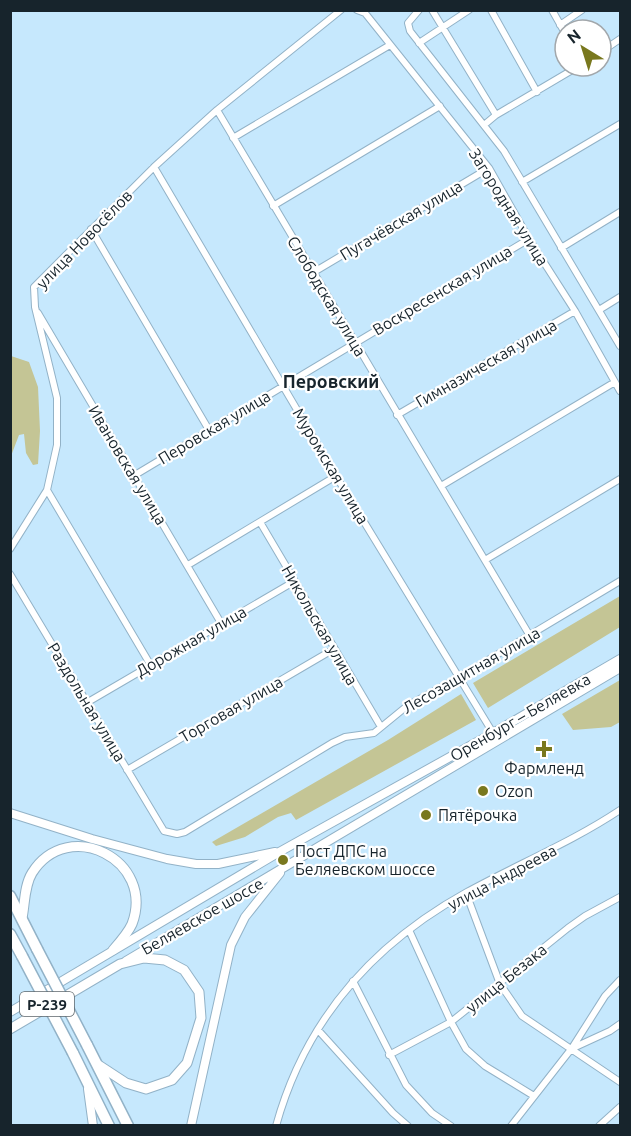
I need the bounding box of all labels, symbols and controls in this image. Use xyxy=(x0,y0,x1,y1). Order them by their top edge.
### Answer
north arrow xyxy=(553,18,613,78)
text: N xyxy=(564,25,584,47)
street label: Загородная улица xyxy=(466,145,552,269)
street label: Пугачёвская улица xyxy=(337,176,465,264)
street label: улица Новосёлов xyxy=(32,186,136,292)
street label: Слободская улица xyxy=(284,233,370,359)
street label: Воскресенская улица xyxy=(369,241,515,339)
street label: Гимназическая улица xyxy=(412,315,560,411)
district label: Перовский xyxy=(283,371,379,391)
street label: Перовская улица xyxy=(155,386,273,468)
street label: Ивановская улица xyxy=(85,402,171,528)
street label: Муромская улица xyxy=(289,405,373,527)
street label: Никольская улица xyxy=(278,562,362,688)
street label: Дорожная улица xyxy=(133,602,249,680)
street label: Лесозащитная улица xyxy=(399,623,543,717)
street label: Раздольная улица xyxy=(44,639,130,765)
street label: Оренбург – Беляевка xyxy=(447,669,593,765)
street label: Торговая улица xyxy=(176,672,286,746)
marker: Фармленд xyxy=(537,742,551,756)
place label: Фармленд xyxy=(504,759,584,777)
place label: Ozon xyxy=(495,782,533,800)
marker: Ozon xyxy=(476,784,490,798)
place label: Пятёрочка xyxy=(438,806,517,824)
marker: Пятёрочка xyxy=(419,808,433,822)
street label: улица Андреева xyxy=(445,841,559,913)
place label: Пост ДПС на Беляевском шоссе xyxy=(295,842,435,878)
marker: Пост ДПС на Беляевском шоссе xyxy=(276,853,290,867)
street label: Беляевское шоссе xyxy=(138,874,266,958)
street label: улица Безака xyxy=(462,940,550,1016)
road number: Р-239 xyxy=(20,992,74,1016)

